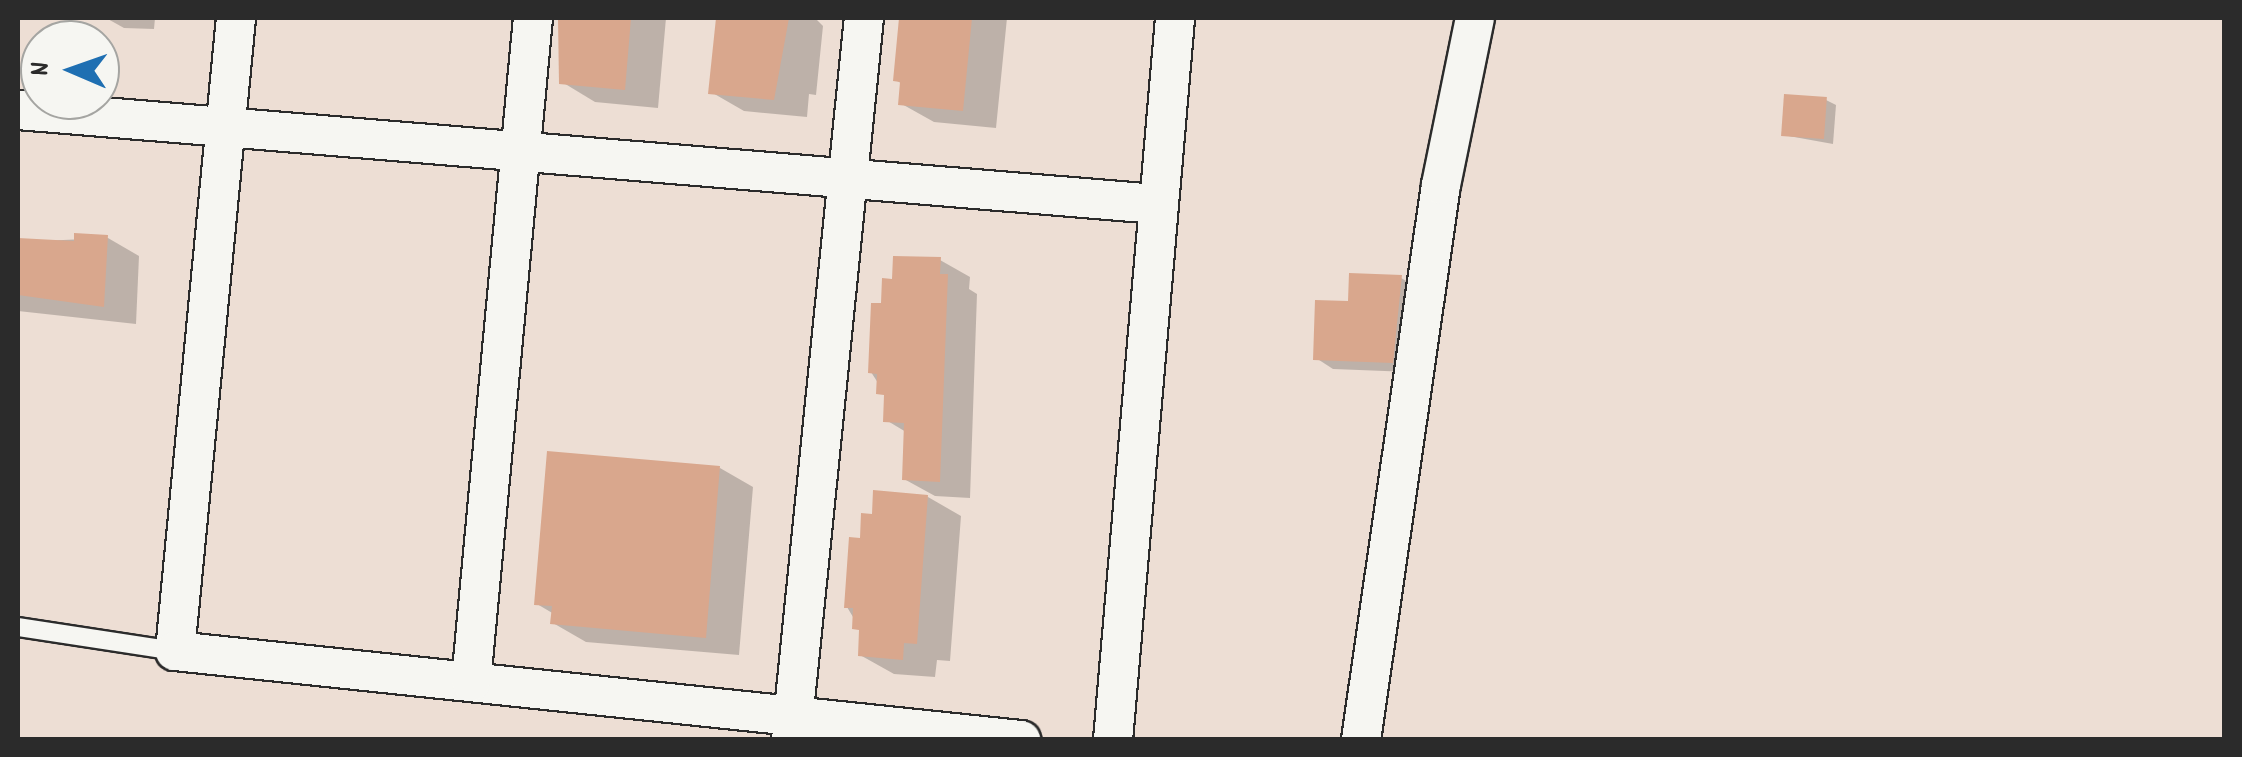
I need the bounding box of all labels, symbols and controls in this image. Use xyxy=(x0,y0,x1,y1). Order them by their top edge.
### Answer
north arrow xyxy=(20,20,120,120)
text: N xyxy=(22,61,62,77)

